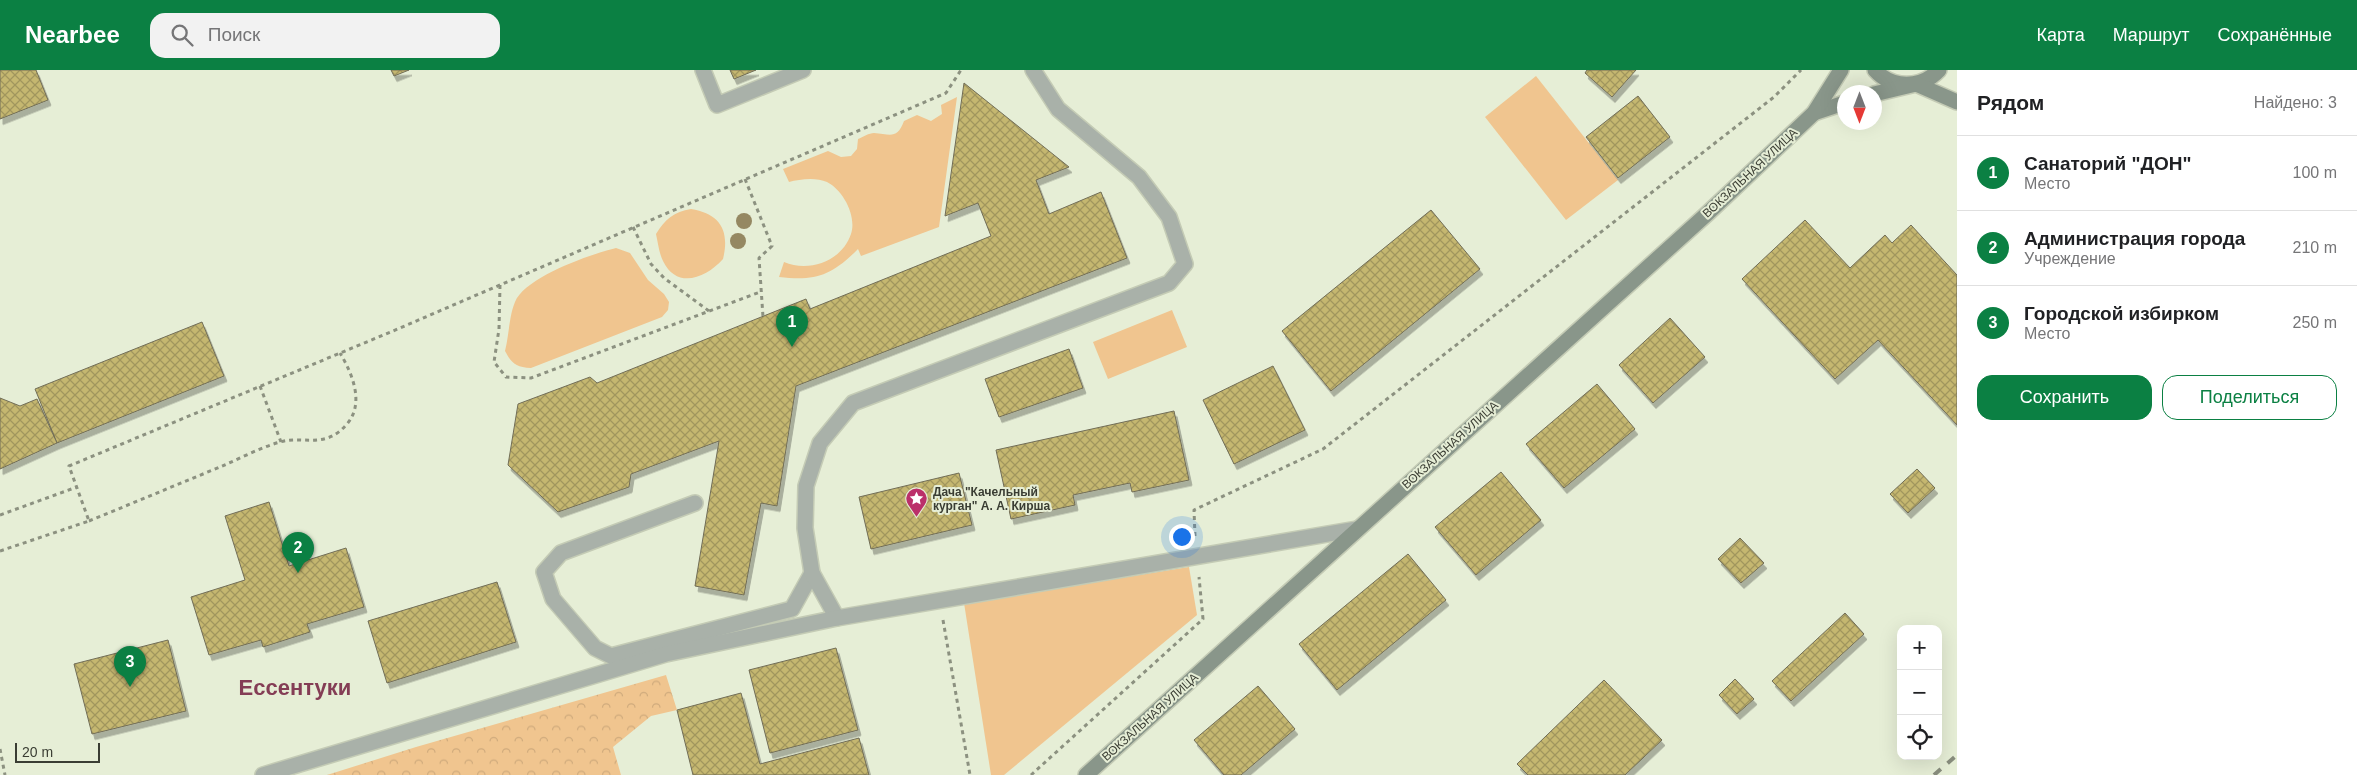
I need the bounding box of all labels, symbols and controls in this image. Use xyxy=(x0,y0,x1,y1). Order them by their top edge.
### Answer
search box xyxy=(150,13,500,58)
text: Nearbee xyxy=(25,21,120,48)
icon: search xyxy=(168,21,196,49)
text: Поиск xyxy=(208,24,260,45)
text: Карта xyxy=(2037,25,2085,45)
text: Маршрут xyxy=(2113,25,2189,45)
text: Сохранённые xyxy=(2217,25,2332,45)
north arrow xyxy=(1837,85,1882,130)
text: Рядом xyxy=(1977,91,2044,114)
text: Найдено: 3 xyxy=(2254,94,2337,111)
street label: ВОКЗАЛЬНАЯ УЛИЦА xyxy=(1700,125,1800,221)
text: Санаторий "ДОН" xyxy=(2024,153,2192,174)
text: 1 xyxy=(1989,164,1997,181)
text: 100 m xyxy=(2293,164,2337,181)
text: Место xyxy=(2024,175,2070,192)
text: Администрация города xyxy=(2024,228,2245,249)
text: 2 xyxy=(1989,239,1997,256)
text: 210 m xyxy=(2293,239,2337,256)
text: Учреждение xyxy=(2024,250,2116,267)
text: Городской избирком xyxy=(2024,303,2219,324)
pin: 1 xyxy=(776,306,808,347)
text: 3 xyxy=(1989,314,1997,331)
text: 250 m xyxy=(2293,314,2337,331)
text: Место xyxy=(2024,325,2070,342)
button: Сохранить xyxy=(1977,375,2152,420)
button: Поделиться xyxy=(2162,375,2337,420)
street label: ВОКЗАЛЬНАЯ УЛИЦА xyxy=(1399,398,1501,492)
place label: Дача "Качельный курган" А. А. Кирша xyxy=(933,485,1050,513)
place icon: Дача "Качельный курган" А. А. Кирша xyxy=(905,487,929,518)
your location xyxy=(1169,524,1195,550)
pin: 2 xyxy=(282,532,314,573)
map controls xyxy=(1897,625,1942,760)
button: + xyxy=(1897,625,1942,670)
pin: 3 xyxy=(114,646,146,687)
street label: ВОКЗАЛЬНАЯ УЛИЦА xyxy=(1099,670,1201,764)
button: − xyxy=(1897,670,1942,715)
district label: Ессентуки xyxy=(239,675,351,700)
button: locate xyxy=(1897,715,1942,760)
scale bar xyxy=(15,740,100,763)
text: 20 m xyxy=(22,744,53,760)

